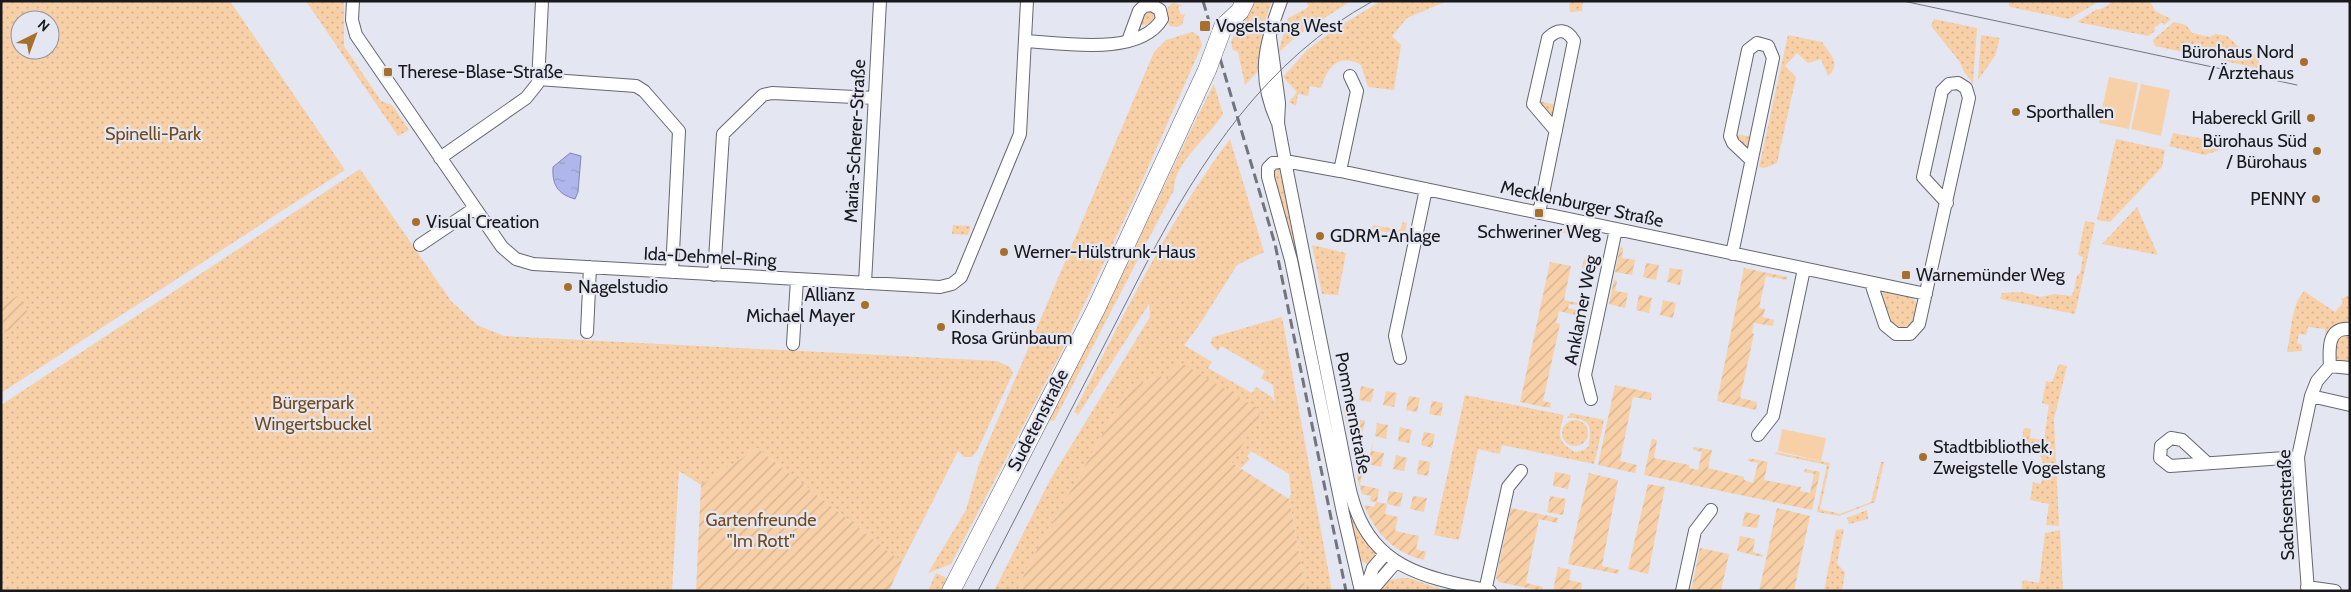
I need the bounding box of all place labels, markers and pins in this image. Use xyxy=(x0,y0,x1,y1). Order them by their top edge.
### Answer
place label: Vogelstang West xyxy=(1216,15,1343,37)
marker: Vogelstang West xyxy=(1198,19,1212,33)
place label: Bürohaus Nord / Ärztehaus xyxy=(2181,41,2294,84)
marker: Bürohaus Nord / Ärztehaus xyxy=(2298,56,2310,68)
place label: Therese-Blase-Straße xyxy=(398,61,563,83)
marker: Therese-Blase-Straße xyxy=(382,66,394,78)
place label: Sporthallen xyxy=(2026,101,2114,123)
marker: Sporthallen xyxy=(2010,106,2022,118)
place label: Habereckl Grill xyxy=(2191,107,2302,129)
marker: Habereckl Grill xyxy=(2305,112,2317,124)
place label: Bürohaus Süd / Bürohaus xyxy=(2202,130,2307,173)
marker: Bürohaus Süd / Bürohaus xyxy=(2311,145,2323,157)
place label: PENNY xyxy=(2250,188,2307,210)
marker: PENNY xyxy=(2310,193,2322,205)
marker: Schweriner Weg xyxy=(1533,207,1545,219)
place label: Visual Creation xyxy=(426,211,539,233)
marker: Visual Creation xyxy=(410,216,422,228)
place label: Schweriner Weg xyxy=(1477,221,1602,243)
place label: GDRM-Anlage xyxy=(1330,225,1441,247)
marker: GDRM-Anlage xyxy=(1314,230,1326,242)
place label: Werner-Hülstrunk-Haus xyxy=(1014,241,1196,263)
marker: Werner-Hülstrunk-Haus xyxy=(998,246,1010,258)
place label: Warnemünder Weg xyxy=(1916,264,2066,286)
marker: Warnemünder Weg xyxy=(1900,269,1912,281)
place label: Nagelstudio xyxy=(578,276,668,298)
marker: Nagelstudio xyxy=(562,281,574,293)
place label: Allianz Michael Mayer xyxy=(746,284,856,327)
marker: Allianz Michael Mayer xyxy=(859,299,871,311)
place label: Kinderhaus Rosa Grünbaum xyxy=(951,306,1073,349)
marker: Kinderhaus Rosa Grünbaum xyxy=(935,321,947,333)
place label: Stadtbibliothek, Zweigstelle Vogelstang xyxy=(1933,436,2106,479)
marker: Stadtbibliothek, Zweigstelle Vogelstang xyxy=(1917,451,1929,463)

